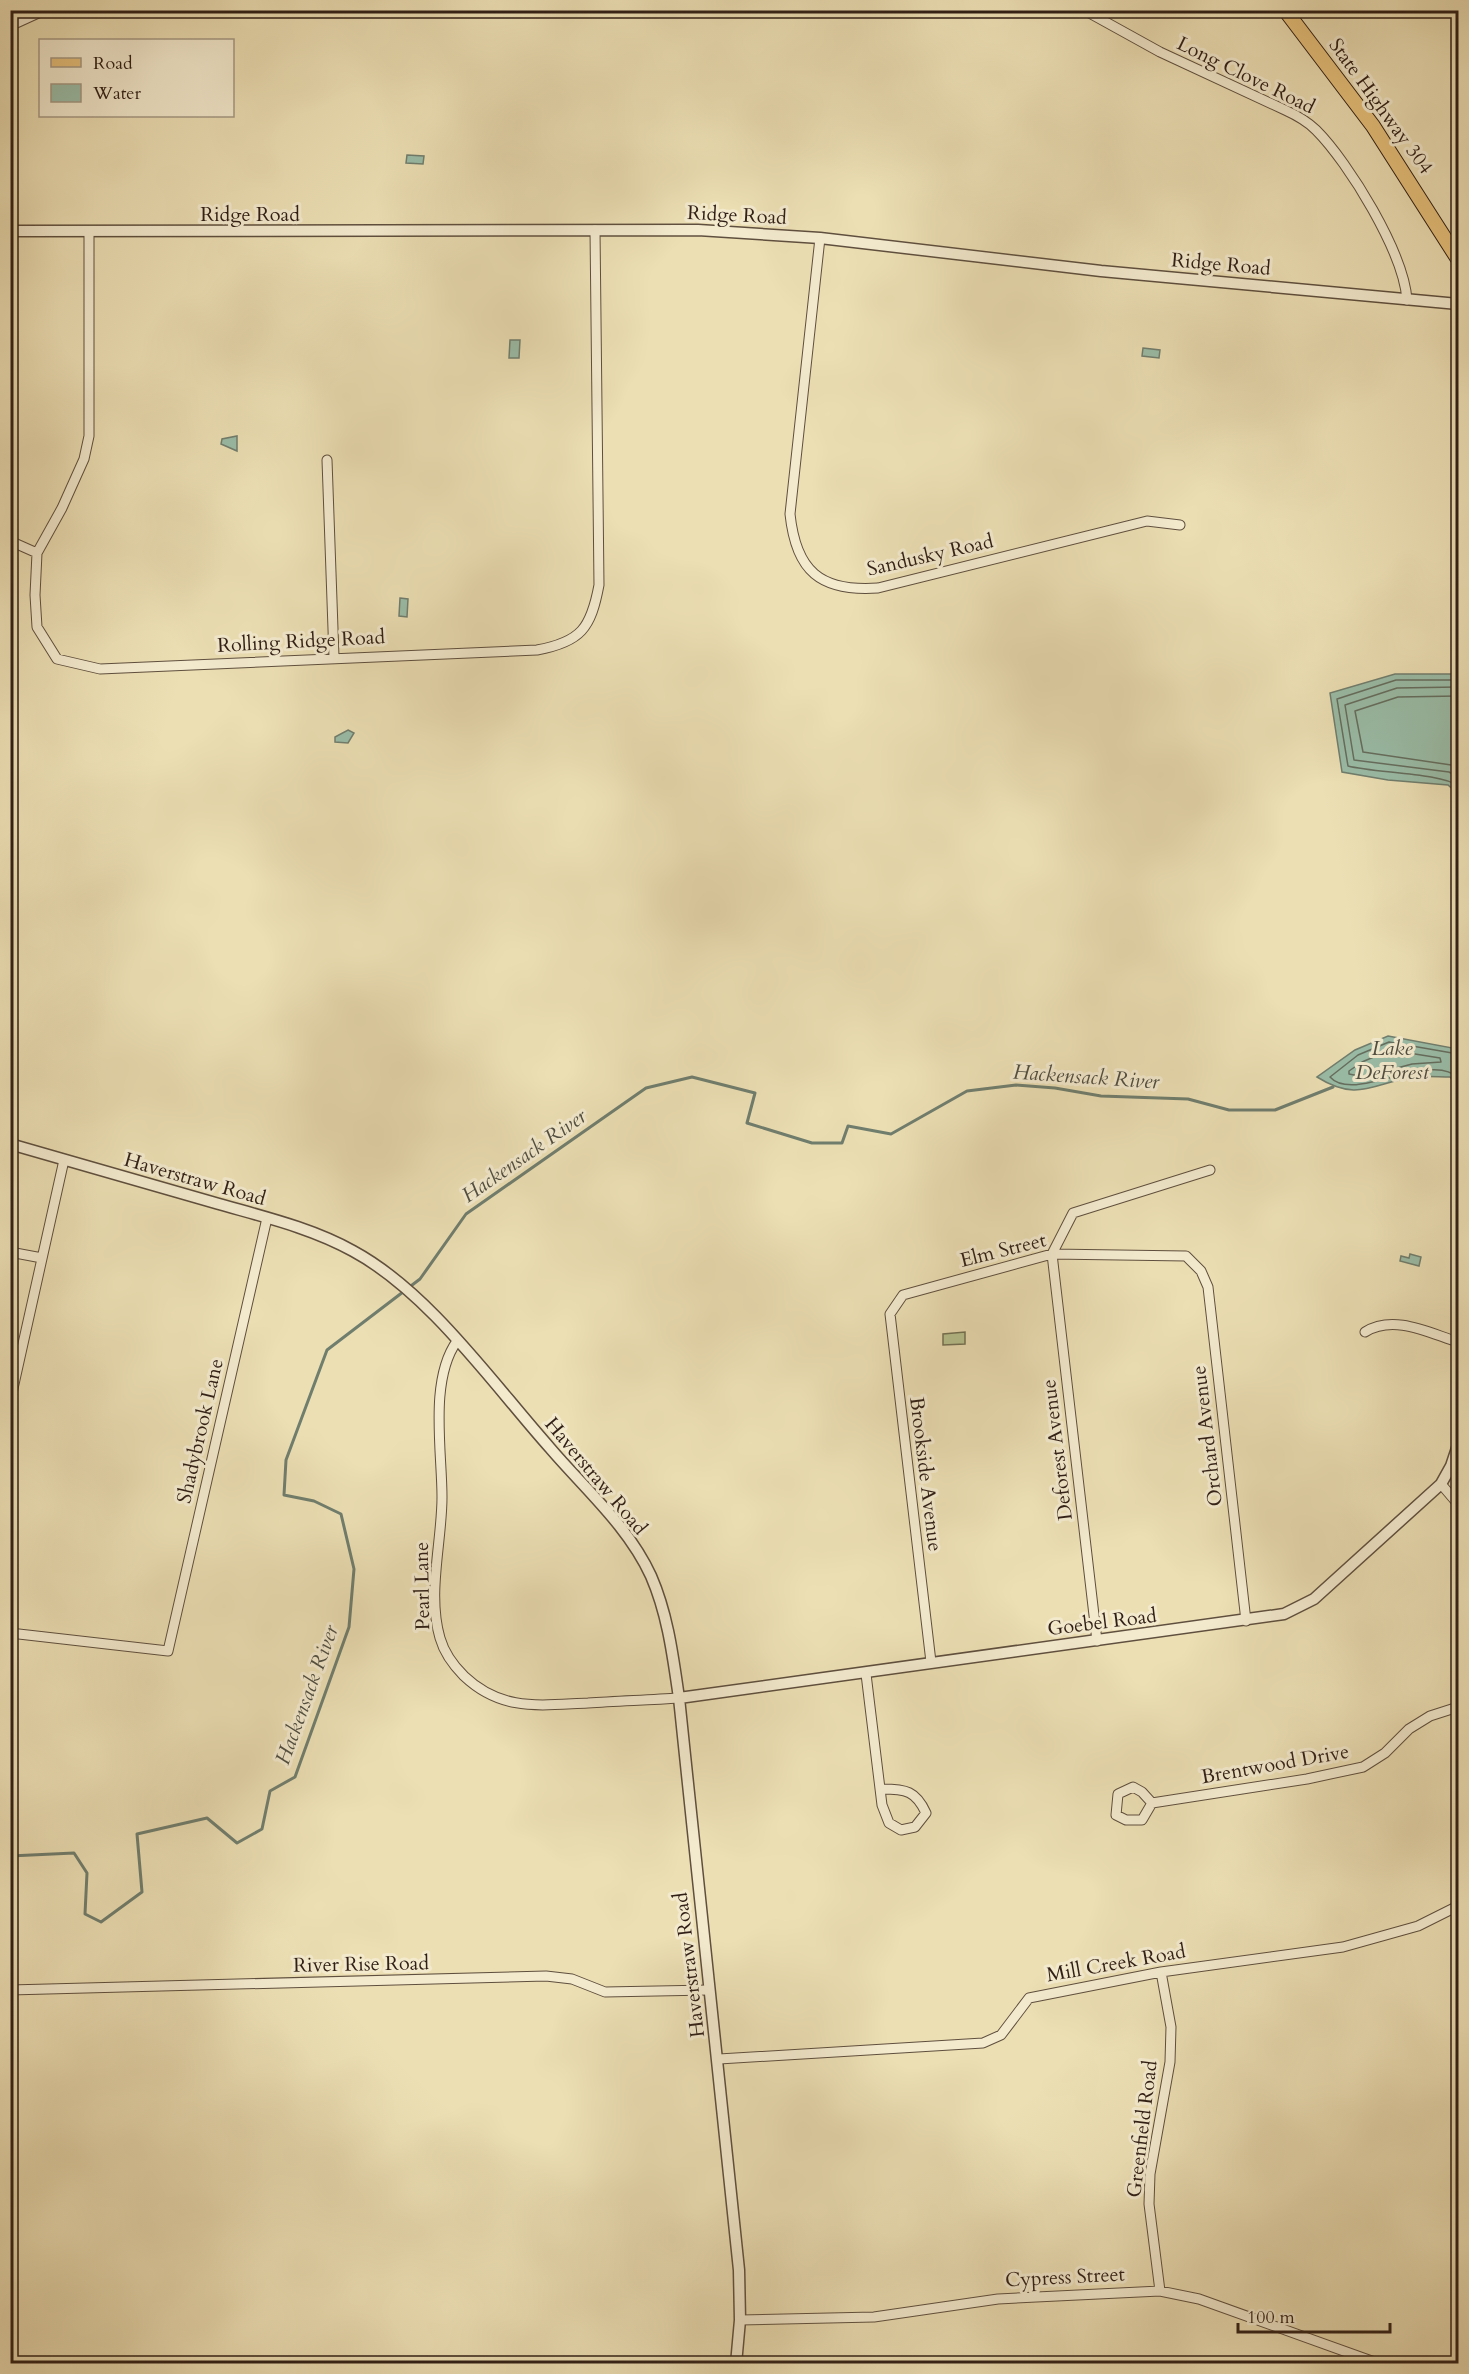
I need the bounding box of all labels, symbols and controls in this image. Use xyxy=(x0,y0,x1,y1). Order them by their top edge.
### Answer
street label: Long Clove Road xyxy=(1172,30,1320,120)
street label: State Highway 304 xyxy=(1323,33,1439,179)
legend xyxy=(39,39,234,117)
text: Road xyxy=(93,51,133,76)
text: Water xyxy=(92,81,142,106)
street label: Ridge Road xyxy=(686,199,788,231)
street label: Ridge Road xyxy=(200,201,300,228)
street label: Ridge Road xyxy=(1170,246,1272,282)
street label: Sandusky Road xyxy=(864,527,996,583)
street label: Rolling Ridge Road xyxy=(216,623,386,659)
water label: Lake DeForest xyxy=(1355,1034,1430,1087)
water label: Hackensack River xyxy=(1012,1057,1161,1097)
water label: Hackensack River xyxy=(456,1101,593,1210)
street label: Haverstraw Road xyxy=(121,1146,269,1212)
street label: Elm Street xyxy=(957,1226,1050,1274)
street label: Shadybrook Lane xyxy=(170,1356,230,1506)
street label: Orchard Avenue xyxy=(1185,1364,1229,1508)
street label: Deforest Avenue xyxy=(1035,1378,1079,1522)
street label: Brookside Avenue xyxy=(903,1395,949,1553)
street label: Haverstraw Road xyxy=(539,1411,654,1541)
street label: Pearl Lane xyxy=(408,1542,436,1630)
street label: Goebel Road xyxy=(1046,1602,1159,1642)
water label: Hackensack River xyxy=(268,1620,346,1769)
street label: Brentwood Drive xyxy=(1199,1738,1351,1790)
street label: Haverstraw Road xyxy=(667,1890,711,2039)
street label: Mill Creek Road xyxy=(1044,1937,1188,1989)
street label: River Rise Road xyxy=(293,1949,430,1979)
street label: Greenfield Road xyxy=(1120,2058,1164,2199)
street label: Cypress Street xyxy=(1005,2260,1126,2294)
scale bar xyxy=(1238,2296,1390,2334)
text: 100 m xyxy=(1247,2305,1295,2330)

